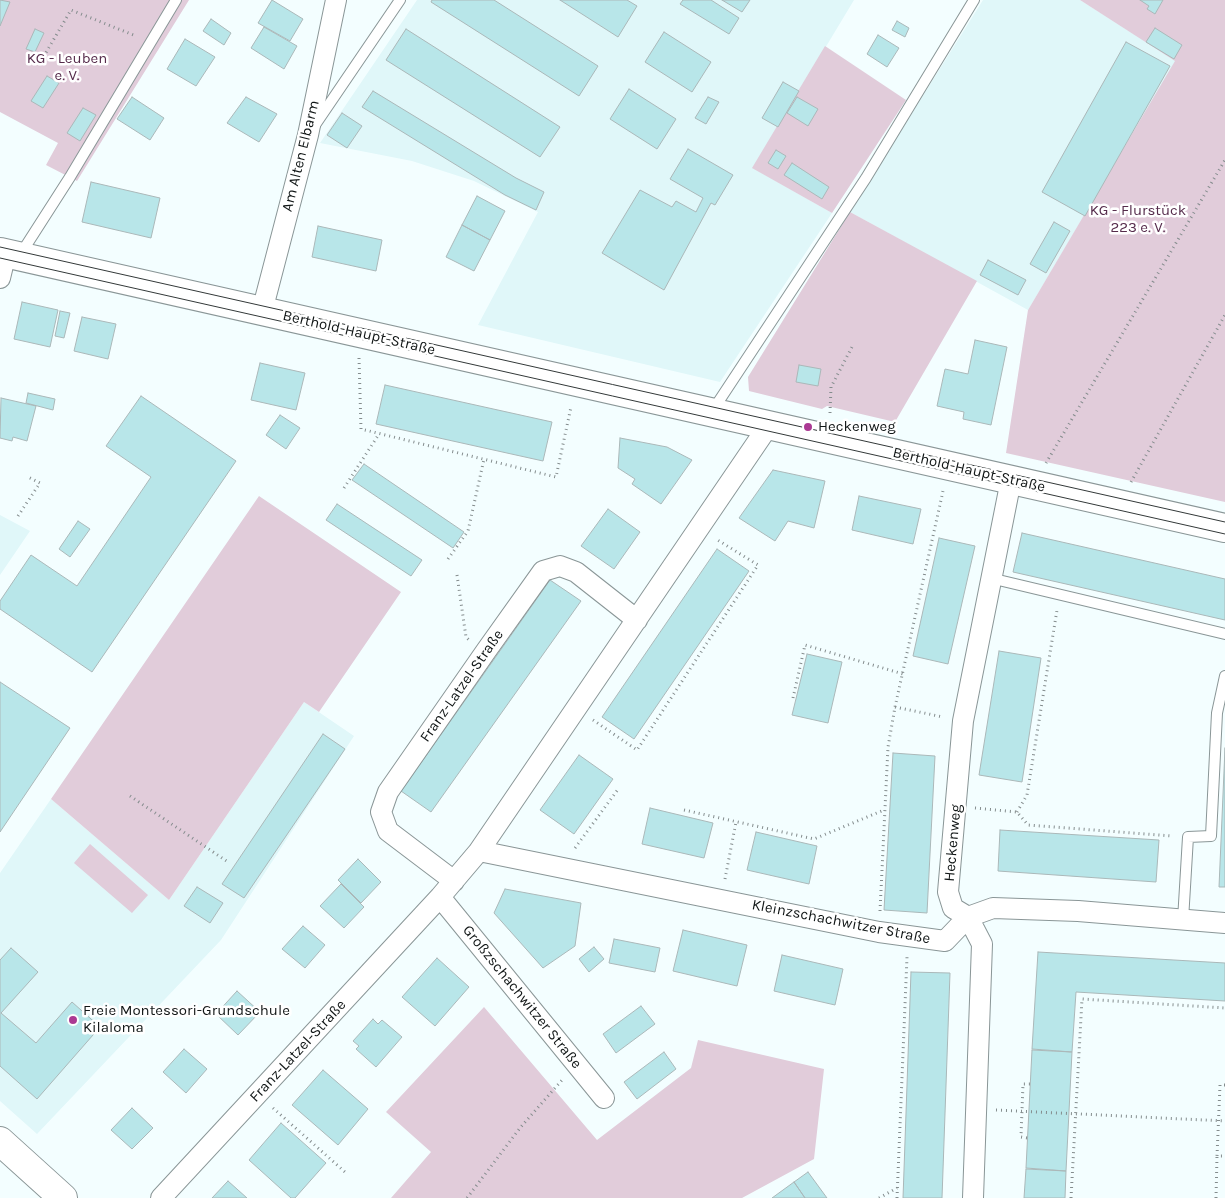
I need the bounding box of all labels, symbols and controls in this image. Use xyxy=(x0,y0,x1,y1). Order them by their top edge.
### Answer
park label: KG - Leuben e. V. xyxy=(27,50,107,85)
street label: Am Alten Elbarm xyxy=(278,98,324,214)
park label: KG - Flurstück 223 e. V. xyxy=(1090,202,1186,237)
street label: Berthold-Haupt-Straße xyxy=(281,307,437,359)
place label: Heckenweg xyxy=(818,418,896,436)
marker: Heckenweg xyxy=(802,421,814,433)
street label: Berthold-Haupt-Straße xyxy=(891,444,1047,496)
street label: Franz-Latzel-Straße xyxy=(416,626,508,746)
street label: Heckenweg xyxy=(941,804,965,882)
street label: Kleinzschachwitzer Straße xyxy=(750,896,932,948)
street label: Großzschachwitzer Straße xyxy=(459,922,585,1072)
street label: Franz-Latzel-Straße xyxy=(246,996,350,1106)
place label: Freie Montessori-Grundschule Kilaloma xyxy=(83,1002,290,1037)
marker: Freie Montessori-Grundschule Kilaloma xyxy=(67,1014,79,1026)

